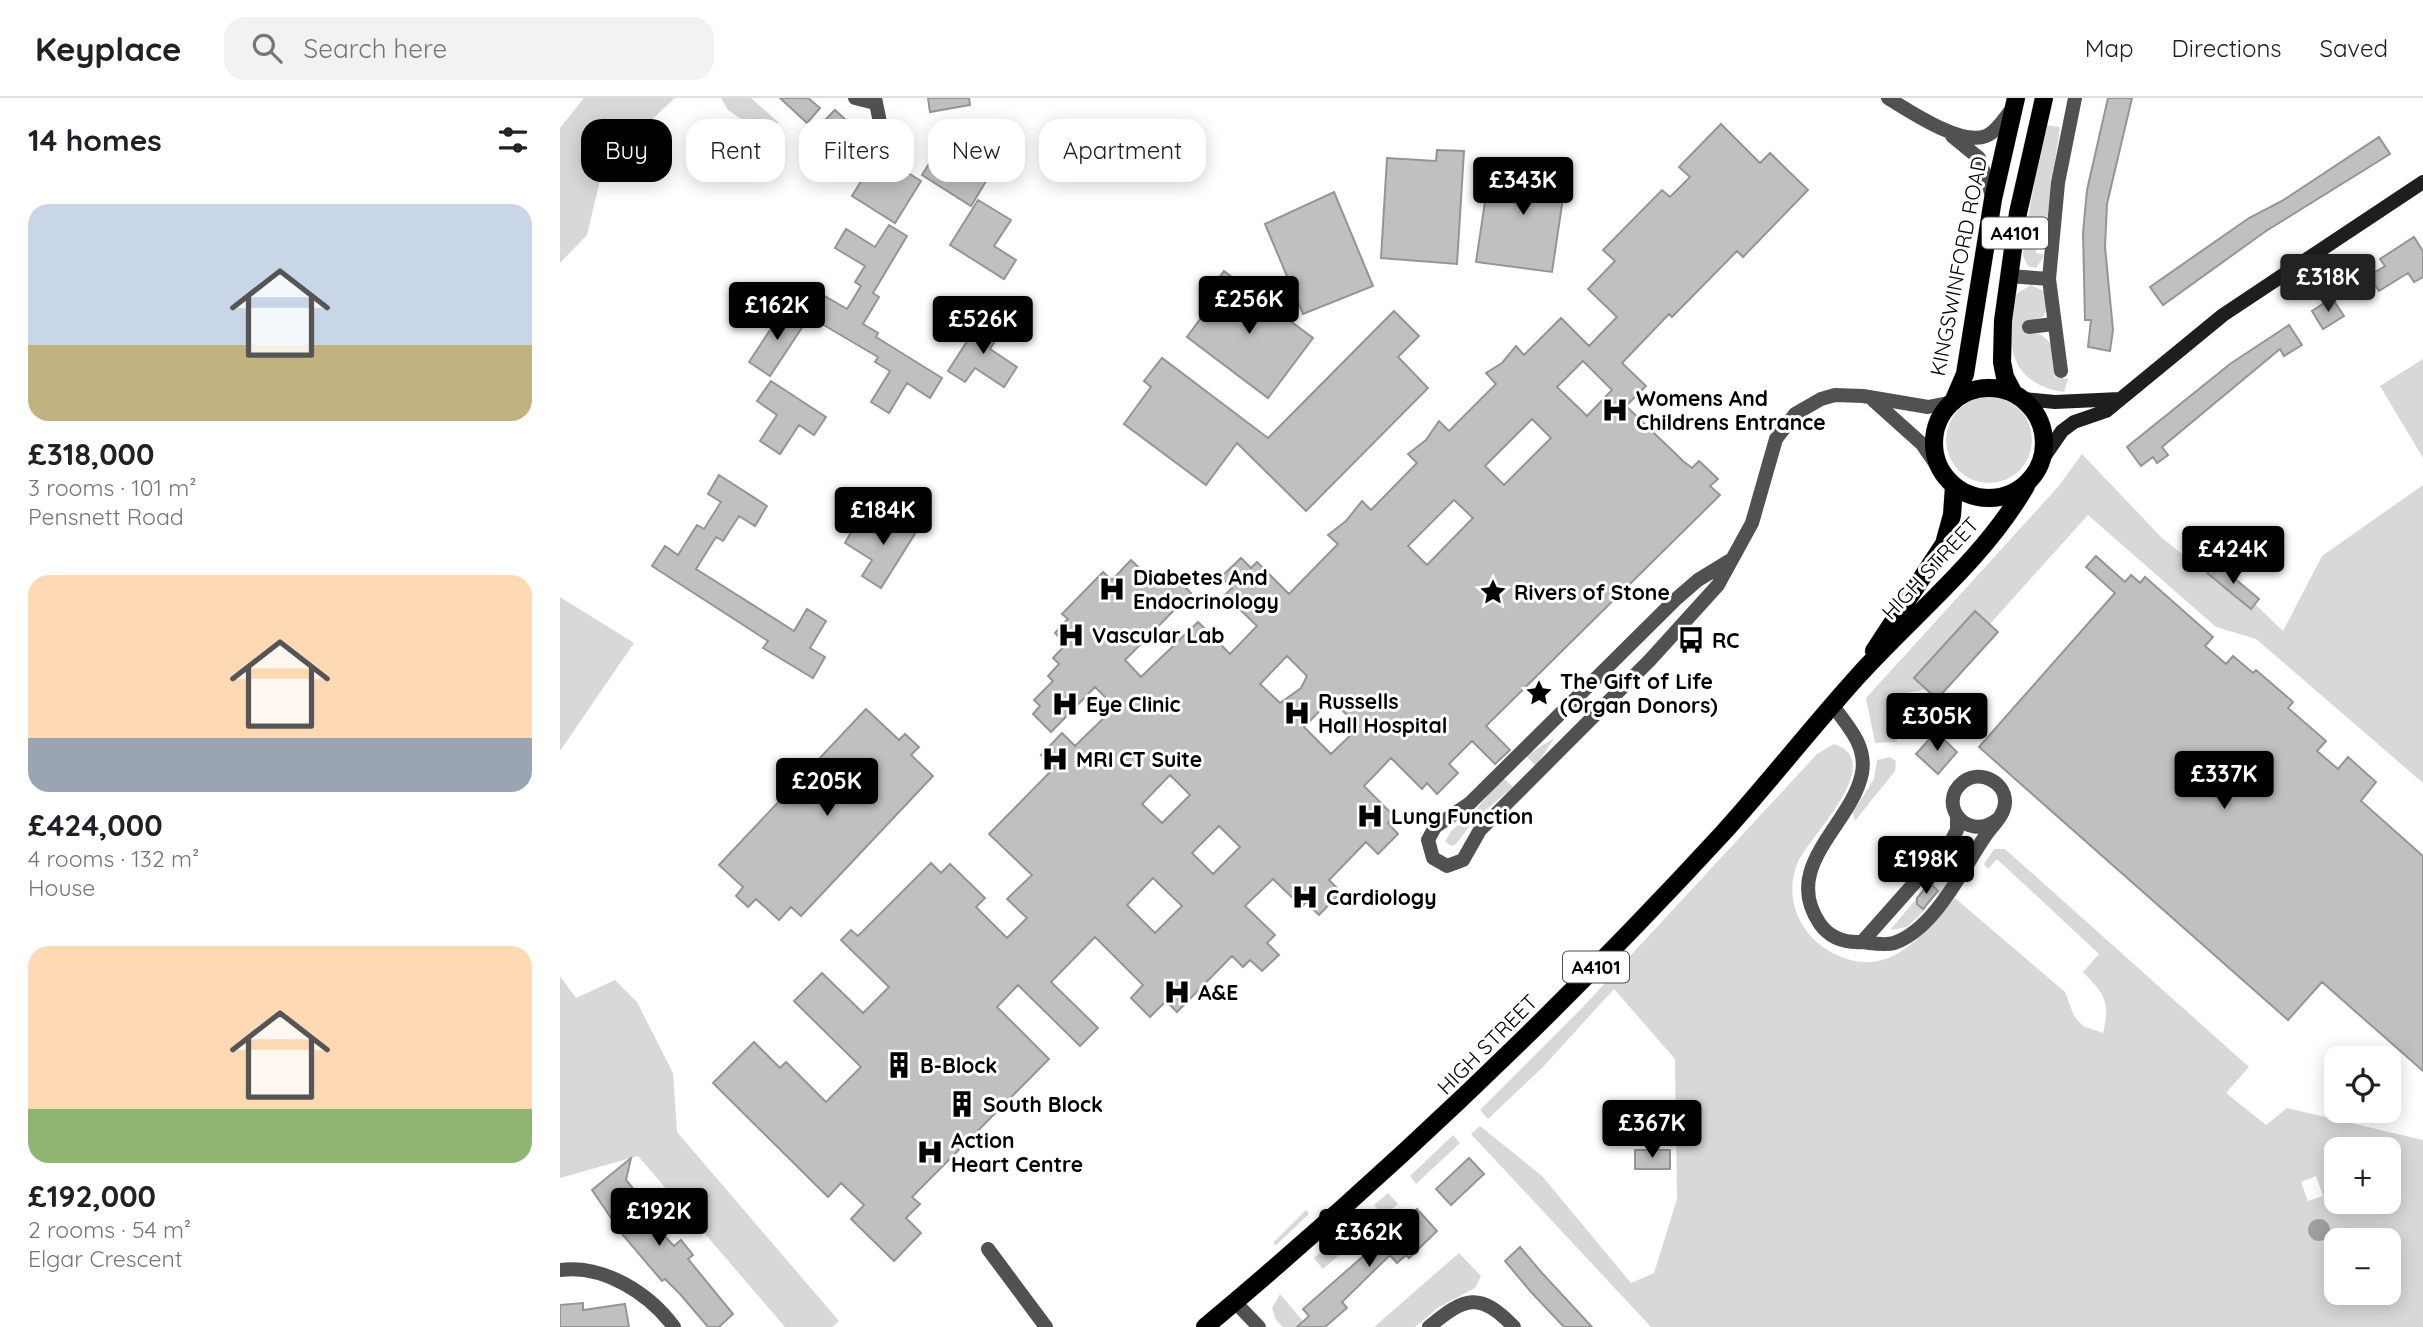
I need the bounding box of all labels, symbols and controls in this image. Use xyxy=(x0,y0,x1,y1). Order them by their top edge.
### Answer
search box xyxy=(224,17,714,80)
text: Keyplace xyxy=(35,28,182,69)
icon: search xyxy=(248,29,286,67)
text: Search here xyxy=(304,32,447,65)
text: Map xyxy=(2085,33,2134,63)
text: Directions xyxy=(2172,33,2282,63)
text: Saved xyxy=(2320,33,2388,63)
chip: Buy xyxy=(581,119,672,182)
chip: Rent xyxy=(686,119,785,182)
chip: Filters xyxy=(799,119,914,182)
chip: New xyxy=(928,119,1025,182)
chip: Apartment xyxy=(1039,119,1206,182)
text: 14 homes xyxy=(28,121,162,159)
icon: filters xyxy=(494,121,532,159)
street label: KINGSWINFORD ROAD xyxy=(1924,154,1992,378)
pin: £343K xyxy=(1474,158,1572,217)
text: £343K xyxy=(1489,165,1557,194)
road number: A4101 xyxy=(1982,217,2048,248)
icon: home xyxy=(217,250,343,376)
pin: £318K xyxy=(2279,254,2377,314)
text: £318K xyxy=(2296,262,2360,291)
pin: £256K xyxy=(1200,276,1298,336)
pin: £162K xyxy=(728,282,826,342)
text: £256K xyxy=(1215,284,1283,313)
text: £162K xyxy=(745,290,809,319)
pin: £526K xyxy=(934,296,1032,356)
text: £526K xyxy=(949,304,1017,333)
place label: Womens And Childrens Entrance xyxy=(1636,385,1826,435)
hospital icon: Womens And Childrens Entrance xyxy=(1600,395,1630,425)
text: £318,000 xyxy=(28,435,154,473)
text: 3 rooms · 101 m² xyxy=(28,473,197,502)
pin: £184K xyxy=(834,488,932,547)
text: £184K xyxy=(851,495,915,524)
text: Pensnett Road xyxy=(28,502,184,531)
street label: HIGH STREET xyxy=(1876,511,1984,625)
pin: £424K xyxy=(2184,526,2282,586)
text: £424K xyxy=(2198,534,2268,563)
place label: Diabetes And Endocrinology xyxy=(1133,564,1279,614)
hospital icon: Diabetes And Endocrinology xyxy=(1097,574,1127,604)
place icon: Rivers of Stone xyxy=(1478,577,1508,607)
place label: Rivers of Stone xyxy=(1514,579,1670,605)
hospital icon: Vascular Lab xyxy=(1056,620,1086,650)
icon: home xyxy=(217,621,343,747)
place label: Vascular Lab xyxy=(1092,622,1225,648)
bus stop icon: RC xyxy=(1676,625,1706,655)
place label: RC xyxy=(1712,627,1739,653)
place label: The Gift of Life (Organ Donors) xyxy=(1560,668,1718,718)
place icon: The Gift of Life (Organ Donors) xyxy=(1524,678,1554,708)
place label: Russells Hall Hospital xyxy=(1318,688,1447,738)
hospital icon: Eye Clinic xyxy=(1050,689,1080,719)
place label: Eye Clinic xyxy=(1086,691,1181,717)
pin: £305K xyxy=(1888,694,1986,753)
hospital icon: Russells Hall Hospital xyxy=(1282,698,1312,728)
text: £305K xyxy=(1902,701,1972,730)
hospital icon: MRI CT Suite xyxy=(1040,744,1070,774)
place label: MRI CT Suite xyxy=(1076,746,1202,772)
pin: £337K xyxy=(2175,752,2273,811)
pin: £205K xyxy=(778,758,876,818)
text: £337K xyxy=(2191,759,2257,788)
text: £205K xyxy=(792,766,862,795)
hospital icon: Lung Function xyxy=(1355,801,1385,831)
place label: Lung Function xyxy=(1391,803,1533,829)
text: £424,000 xyxy=(28,806,163,844)
pin: £198K xyxy=(1877,836,1975,896)
text: 4 rooms · 132 m² xyxy=(28,844,199,873)
text: £198K xyxy=(1894,844,1958,873)
text: House xyxy=(28,873,95,902)
hospital icon: Cardiology xyxy=(1290,882,1320,912)
place label: Cardiology xyxy=(1326,884,1437,910)
road number: A4101 xyxy=(1563,952,1629,982)
hospital icon: A&E xyxy=(1162,977,1192,1007)
place label: A&E xyxy=(1198,979,1238,1005)
street label: HIGH STREET xyxy=(1432,989,1542,1099)
icon: home xyxy=(217,992,343,1118)
map controls xyxy=(2324,1046,2401,1305)
button: locate xyxy=(2324,1046,2401,1123)
building icon: B-Block xyxy=(884,1050,914,1080)
place label: B-Block xyxy=(920,1052,997,1078)
building icon: South Block xyxy=(947,1089,977,1119)
place label: South Block xyxy=(983,1091,1103,1117)
pin: £367K xyxy=(1603,1100,1701,1160)
text: £367K xyxy=(1618,1108,1686,1137)
place label: Action Heart Centre xyxy=(951,1127,1083,1177)
hospital icon: Action Heart Centre xyxy=(915,1137,945,1167)
button: + xyxy=(2324,1137,2401,1214)
text: £192,000 xyxy=(28,1177,156,1215)
pin: £192K xyxy=(610,1188,708,1248)
text: £192K xyxy=(627,1196,691,1225)
pin: £362K xyxy=(1320,1210,1418,1269)
text: 2 rooms · 54 m² xyxy=(28,1215,191,1244)
text: £362K xyxy=(1335,1217,1403,1246)
button: − xyxy=(2324,1228,2401,1305)
text: Elgar Crescent xyxy=(28,1244,183,1273)

